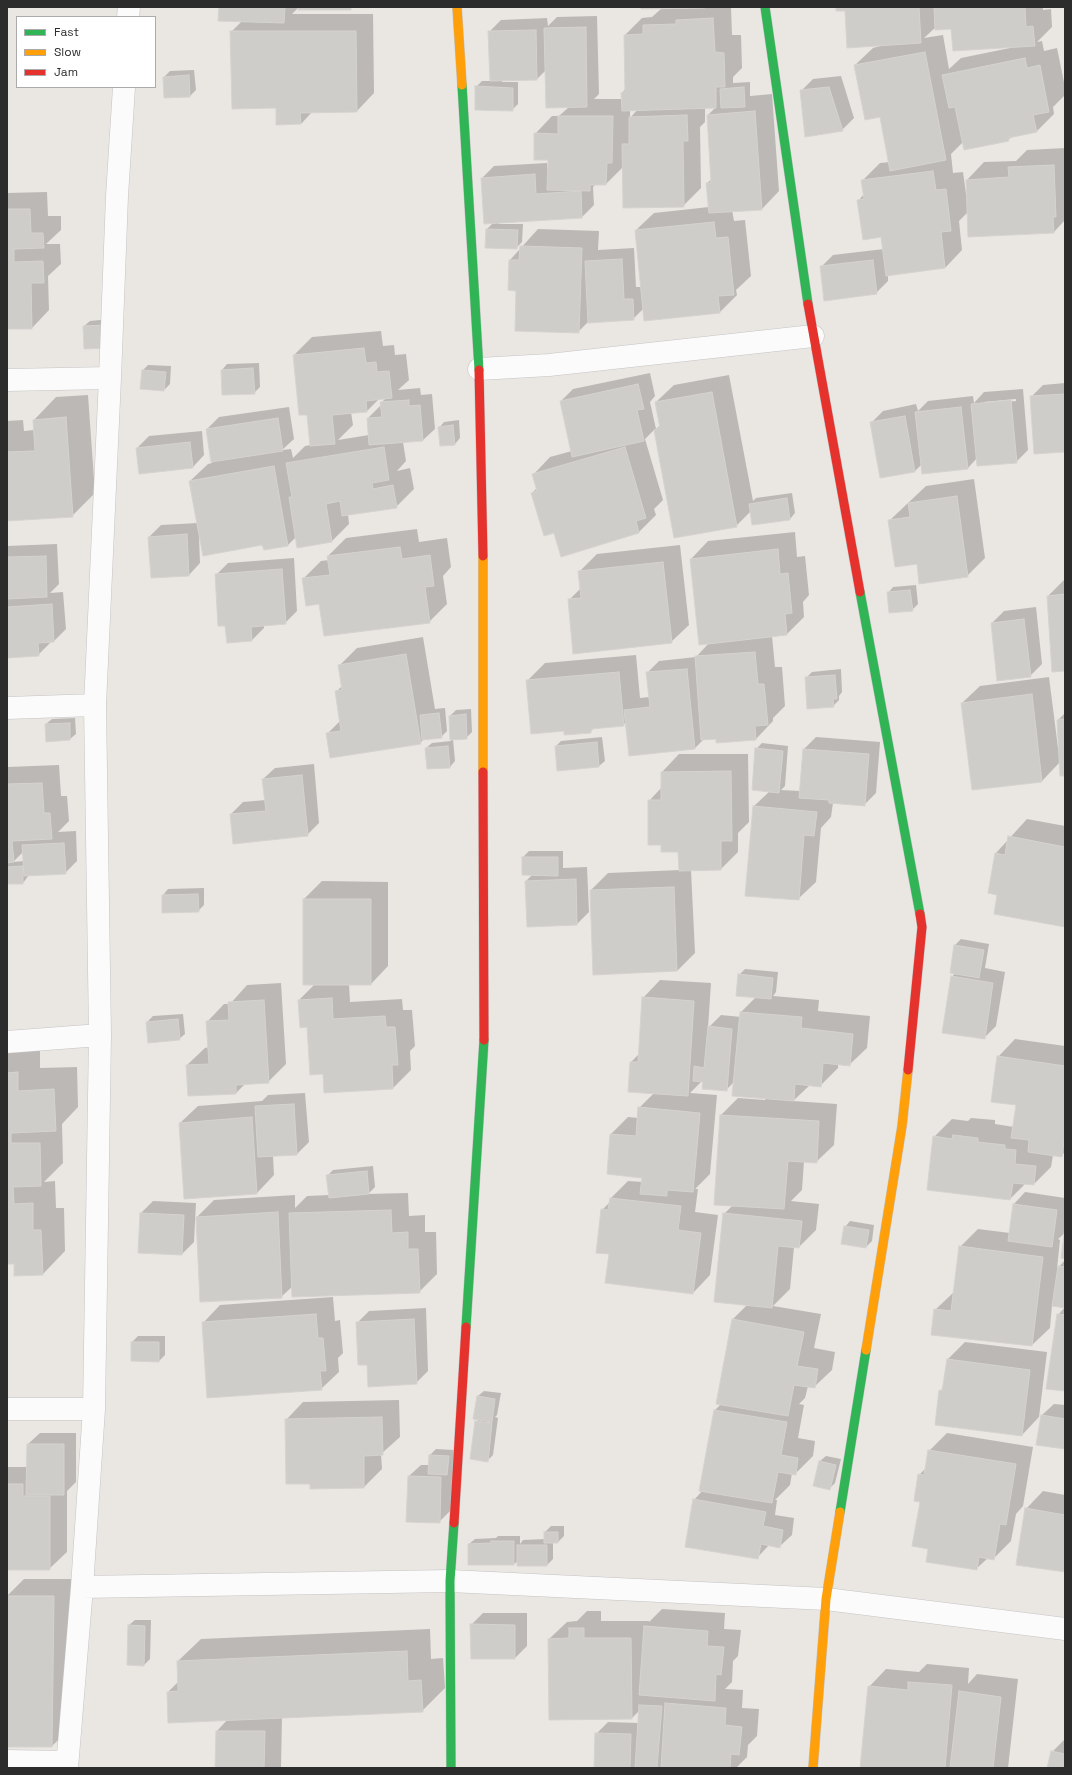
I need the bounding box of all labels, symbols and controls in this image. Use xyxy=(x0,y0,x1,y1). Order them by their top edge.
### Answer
legend xyxy=(16,16,156,88)
text: Fast xyxy=(54,24,79,40)
text: Slow xyxy=(54,44,81,60)
text: Jam xyxy=(54,64,78,80)

